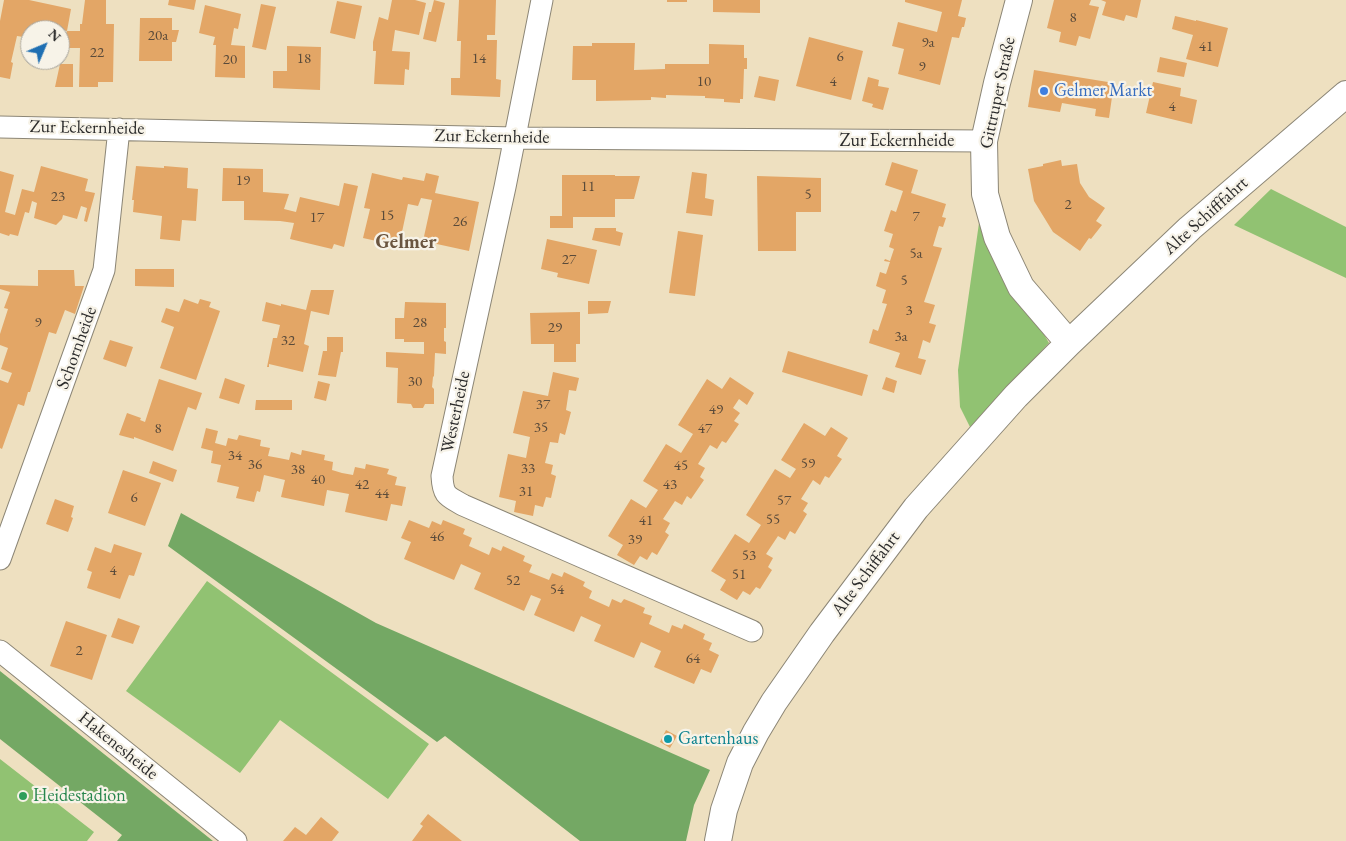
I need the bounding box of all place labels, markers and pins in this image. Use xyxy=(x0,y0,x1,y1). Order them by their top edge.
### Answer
place label: Gelmer Markt xyxy=(1054,80,1152,102)
marker: Gelmer Markt xyxy=(1038,85,1050,97)
place label: Gartenhaus xyxy=(678,728,758,750)
marker: Gartenhaus xyxy=(662,733,674,745)
place label: Heidestadion xyxy=(33,785,126,807)
marker: Heidestadion xyxy=(17,790,29,802)

